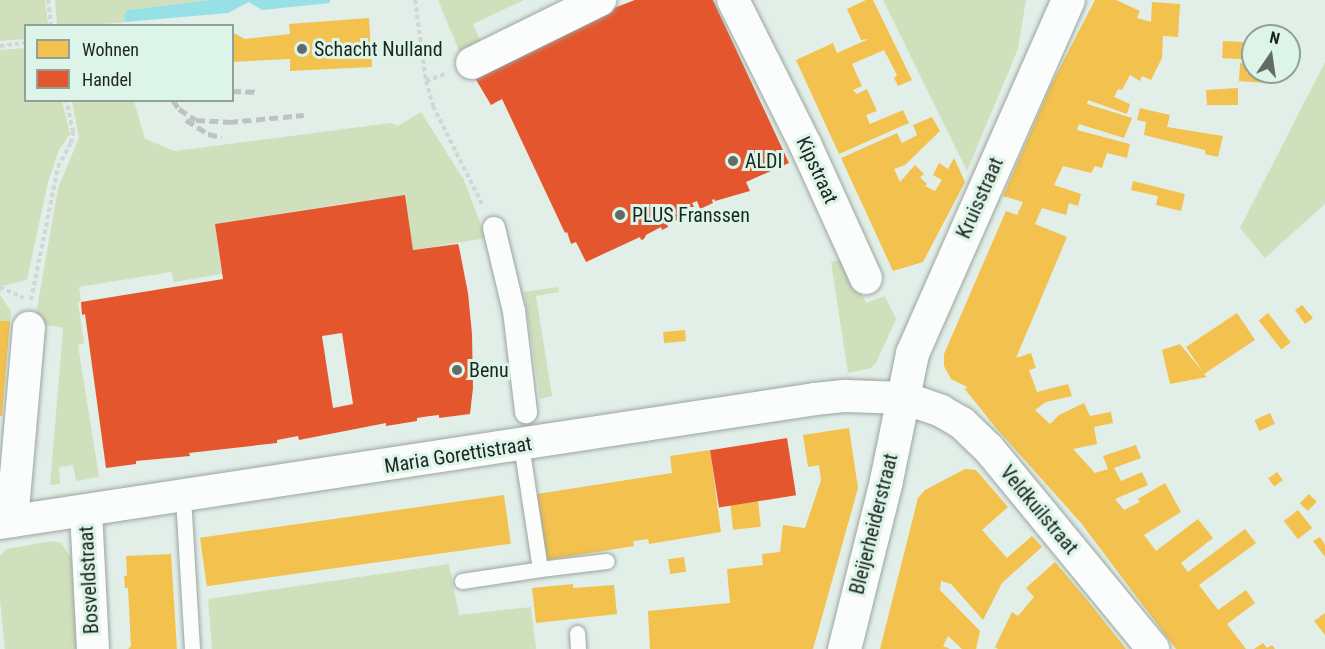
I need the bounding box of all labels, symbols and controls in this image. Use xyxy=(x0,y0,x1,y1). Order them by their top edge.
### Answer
legend xyxy=(24,24,234,102)
north arrow xyxy=(1241,24,1301,84)
text: N xyxy=(1268,28,1282,48)
place label: Schacht Nulland xyxy=(314,37,443,61)
text: Wohnen xyxy=(82,39,139,60)
marker: Schacht Nulland xyxy=(295,42,309,56)
text: Handel xyxy=(82,69,132,90)
street label: Kipstraat xyxy=(791,133,843,207)
place label: ALDI xyxy=(745,149,782,173)
marker: ALDI xyxy=(726,154,740,168)
street label: Kruisstraat xyxy=(952,154,1008,242)
place label: PLUS Franssen xyxy=(632,203,750,227)
marker: PLUS Franssen xyxy=(613,208,627,222)
place label: Benu xyxy=(469,358,509,382)
marker: Benu xyxy=(450,363,464,377)
street label: Maria Gorettistraat xyxy=(383,431,533,479)
street label: Bleijerheiderstraat xyxy=(845,451,903,597)
street label: Veldkuilstraat xyxy=(995,461,1083,559)
street label: Bosveldstraat xyxy=(74,525,104,635)

